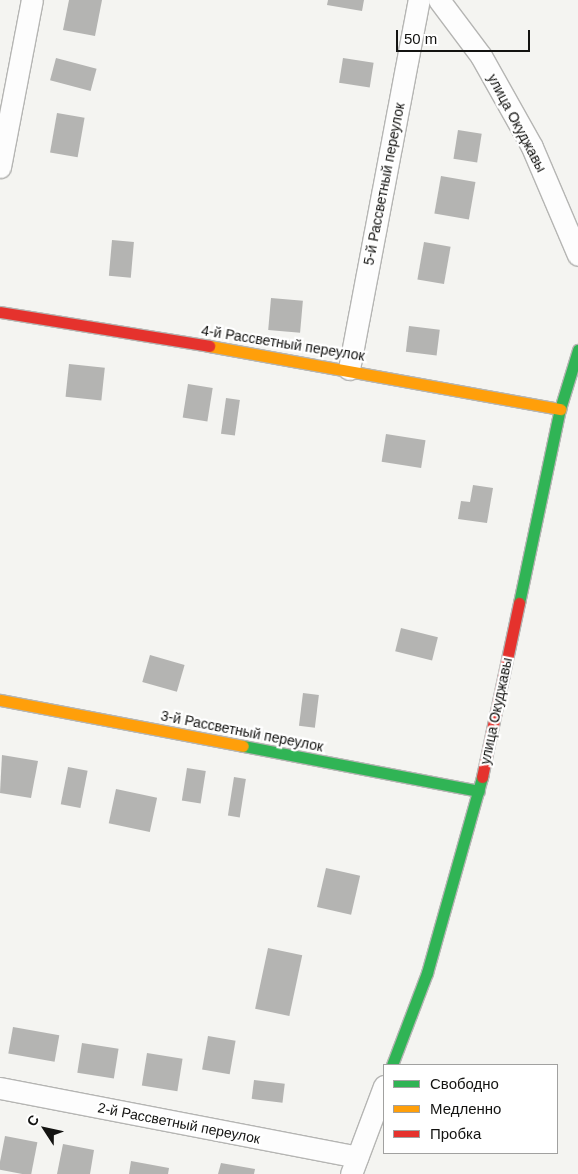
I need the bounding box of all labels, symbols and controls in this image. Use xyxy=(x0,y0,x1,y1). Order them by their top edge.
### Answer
scale bar xyxy=(398,20,532,52)
text: 50 m xyxy=(404,30,437,47)
street label: улица Окуджавы xyxy=(484,71,550,175)
street label: 5-й Рассветный переулок xyxy=(360,101,408,267)
street label: 4-й Рассветный переулок xyxy=(200,322,366,364)
street label: улица Окуджавы xyxy=(476,656,516,766)
street label: 3-й Рассветный переулок xyxy=(159,707,325,755)
legend xyxy=(383,1064,558,1154)
text: Свободно xyxy=(430,1075,499,1092)
street label: 2-й Рассветный переулок xyxy=(96,1099,262,1147)
text: Медленно xyxy=(430,1100,501,1117)
north arrow xyxy=(20,1104,70,1154)
text: С xyxy=(23,1112,42,1129)
text: Пробка xyxy=(430,1125,481,1142)

